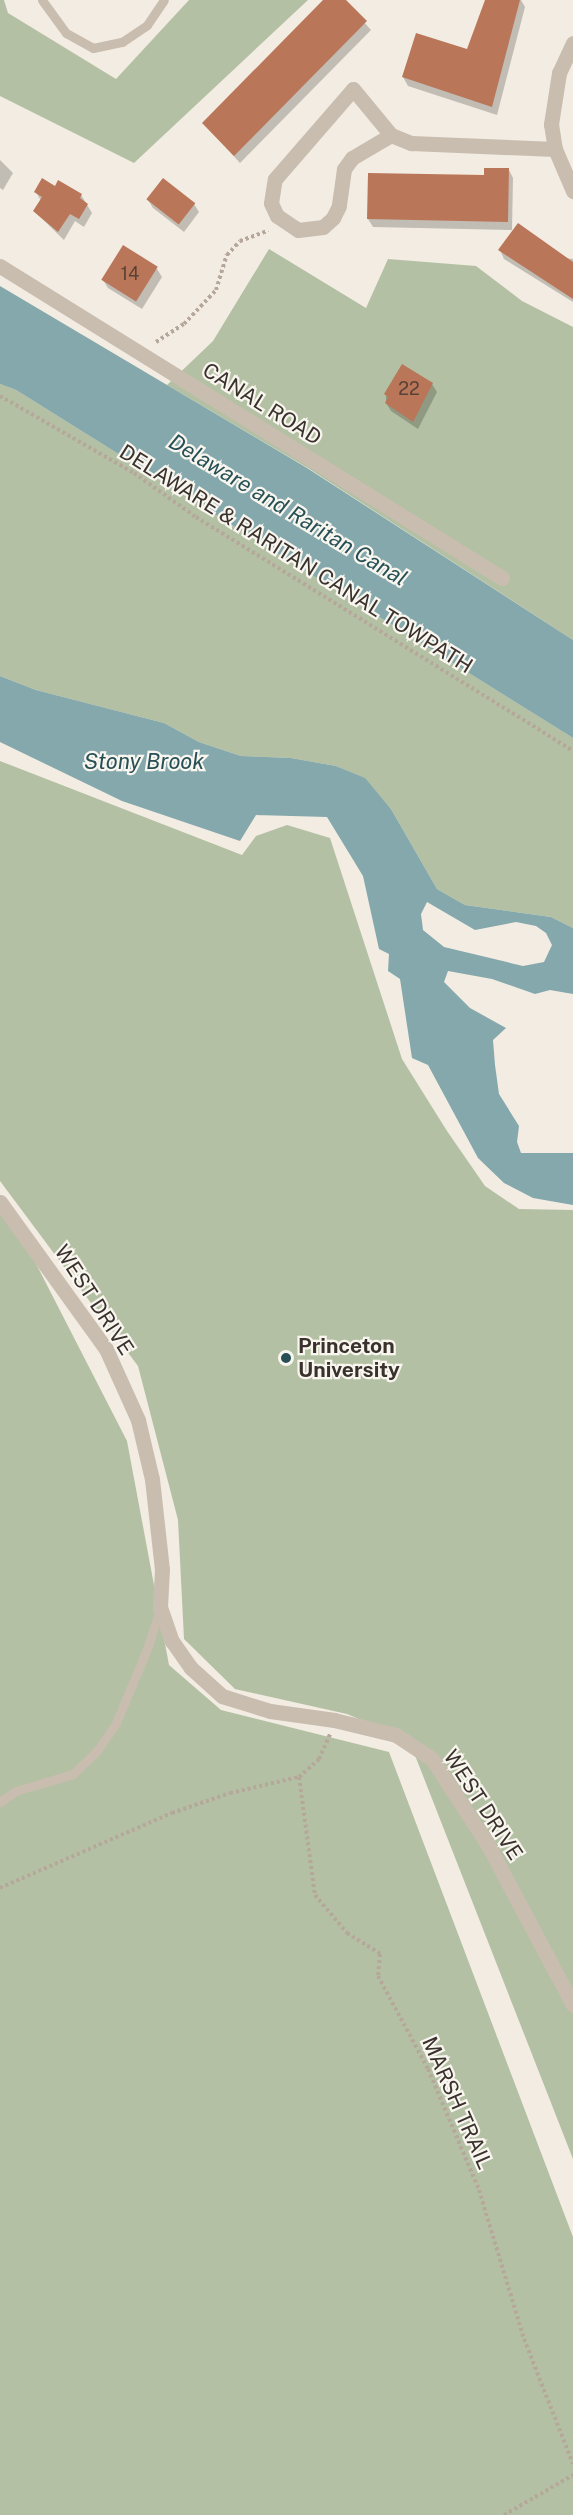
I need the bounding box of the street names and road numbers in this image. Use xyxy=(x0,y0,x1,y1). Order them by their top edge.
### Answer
street label: CANAL ROAD xyxy=(198,357,326,451)
street label: DELAWARE & RARITAN CANAL TOWPATH xyxy=(115,439,477,679)
street label: WEST DRIVE xyxy=(49,1240,139,1360)
street label: WEST DRIVE xyxy=(438,1745,528,1865)
street label: MARSH TRAIL xyxy=(417,2033,497,2173)

